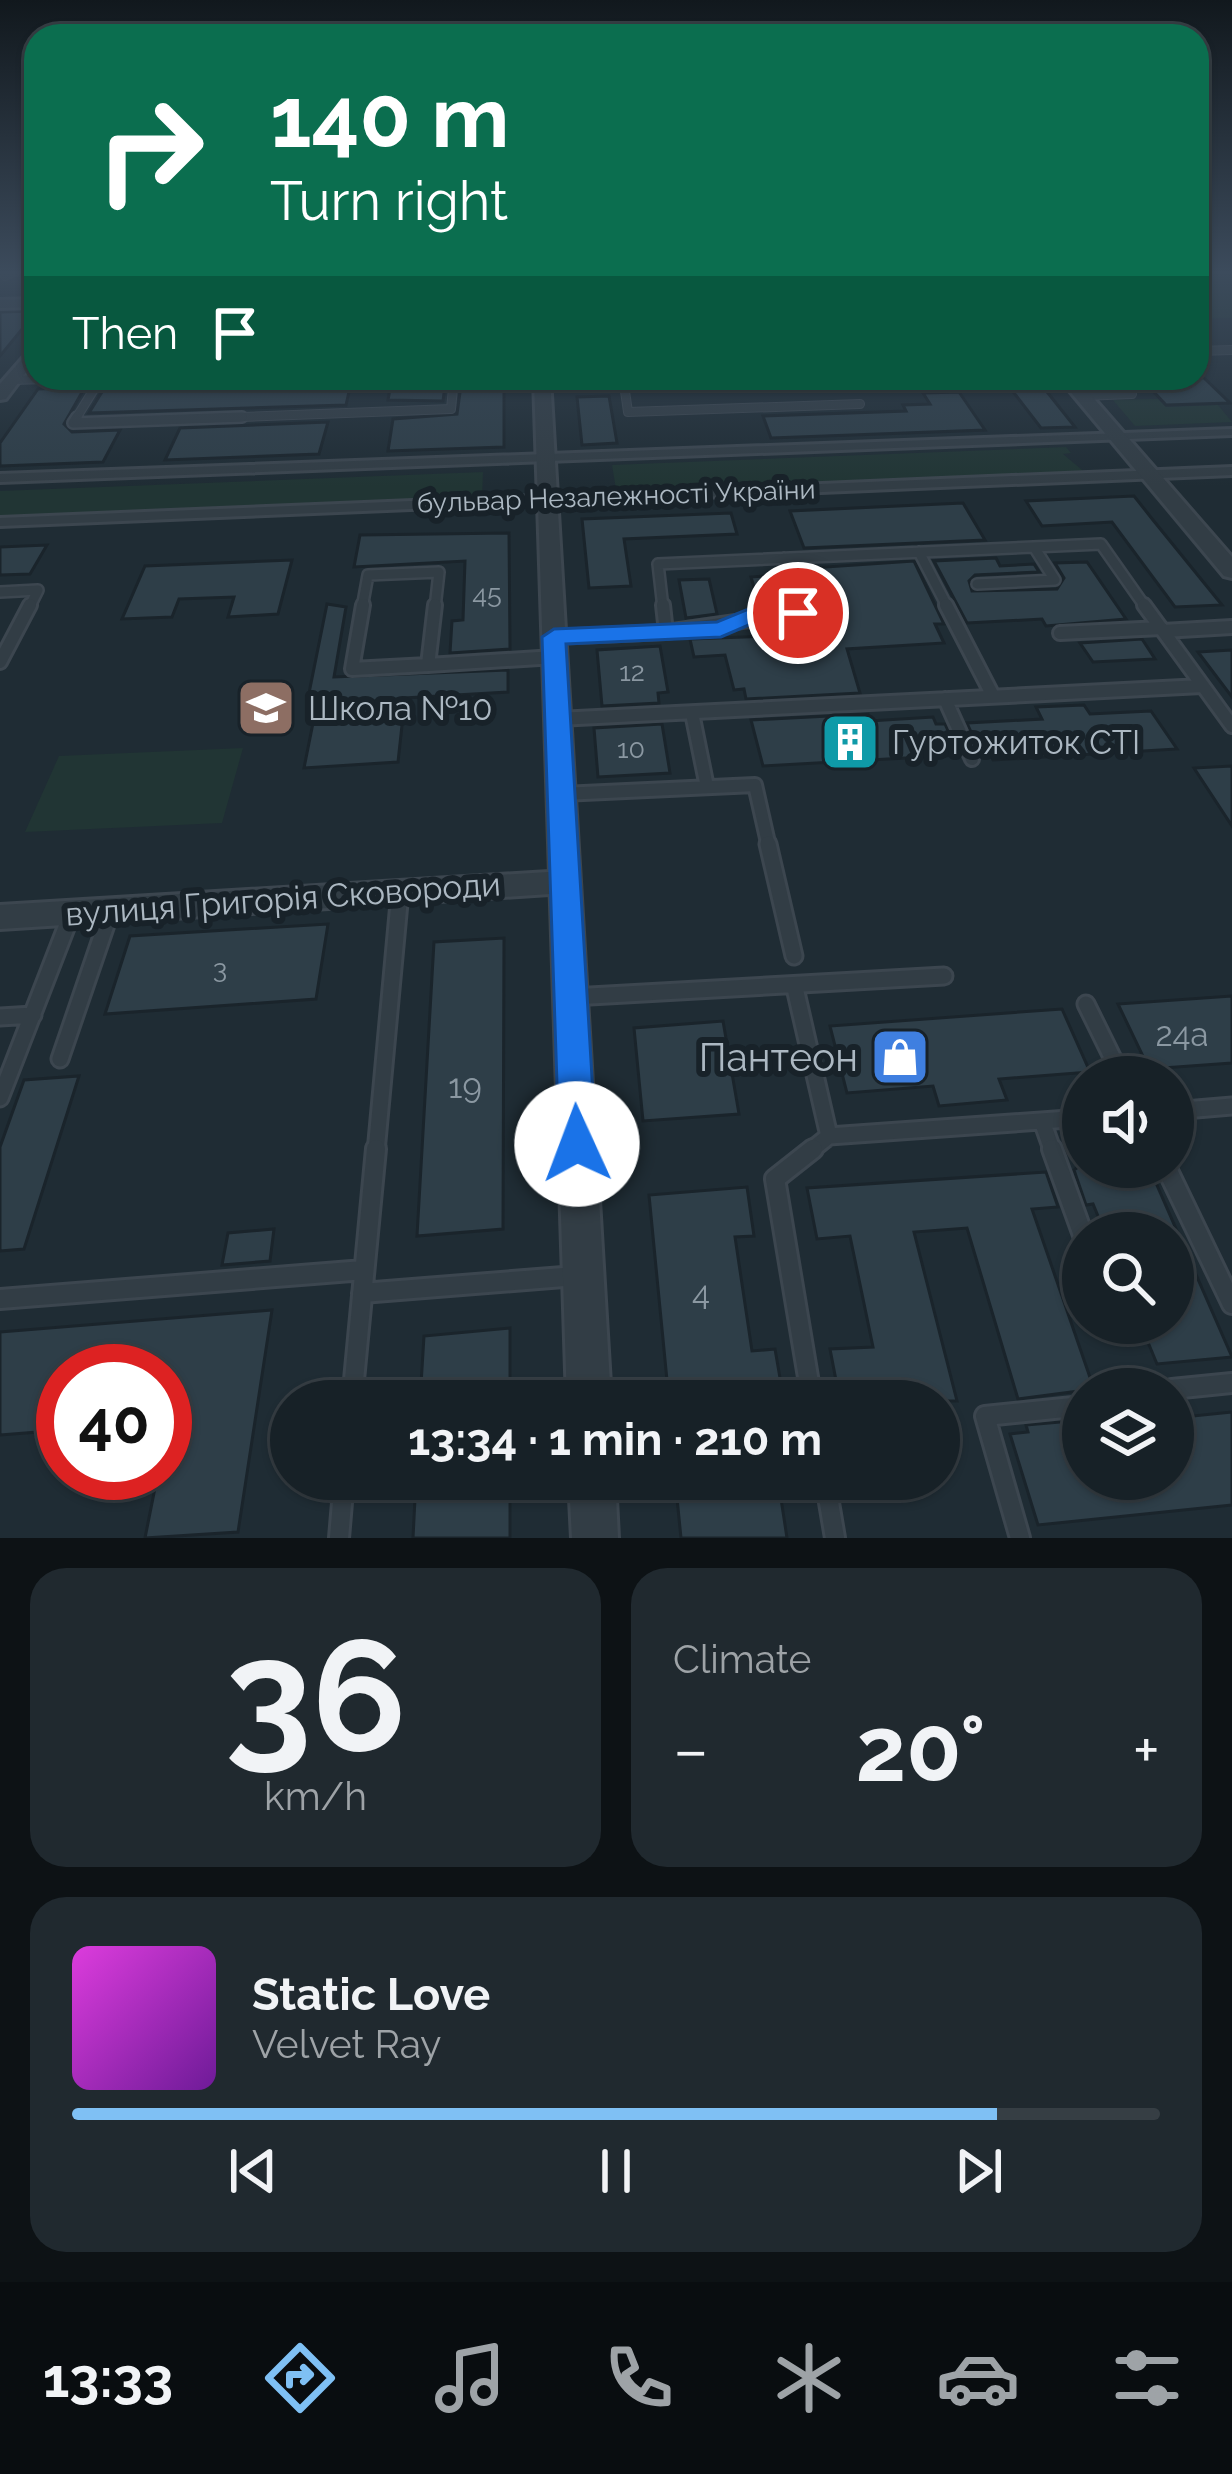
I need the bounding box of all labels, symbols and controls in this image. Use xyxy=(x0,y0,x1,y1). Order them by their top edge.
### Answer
text: 140 m xyxy=(270,68,509,167)
icon: right xyxy=(72,72,228,228)
text: Turn right xyxy=(270,169,508,233)
icon: arrive xyxy=(202,300,268,366)
text: Then xyxy=(72,307,178,360)
street label: бульвар Незалежності України xyxy=(416,474,816,518)
pin xyxy=(747,562,849,664)
house number: 45 xyxy=(472,578,502,609)
icon: arrive xyxy=(765,580,831,646)
house number: 12 xyxy=(619,656,645,687)
school or university icon: Школа №10 xyxy=(235,677,297,739)
place label: Школа №10 xyxy=(308,689,492,728)
building icon: Гуртожиток СТІ xyxy=(819,711,881,773)
place label: Гуртожиток СТІ xyxy=(892,723,1140,762)
house number: 10 xyxy=(617,733,645,764)
street label: вулиця Григорія Сковороди xyxy=(64,864,502,934)
house number: 3 xyxy=(213,953,227,984)
house number: 24а xyxy=(1155,1015,1209,1054)
shop icon: Пантеон xyxy=(869,1026,931,1088)
place label: Пантеон xyxy=(699,1034,858,1080)
map controls xyxy=(1062,1056,1194,1500)
button: sound xyxy=(1062,1056,1194,1188)
house number: 19 xyxy=(448,1067,482,1106)
position arrow xyxy=(514,1081,640,1207)
button: search xyxy=(1062,1212,1194,1344)
house number: 4 xyxy=(692,1274,710,1313)
speed limit sign: 40 xyxy=(36,1344,192,1500)
button: layers xyxy=(1062,1368,1194,1500)
text: 13:34 · 1 min · 210 m xyxy=(408,1413,822,1466)
text: 36 xyxy=(225,1603,406,1787)
text: Climate xyxy=(673,1636,811,1682)
text: 20° xyxy=(855,1696,986,1802)
text: − xyxy=(673,1711,709,1788)
text: + xyxy=(1133,1711,1160,1788)
text: km/h xyxy=(264,1773,367,1819)
text: Static Love xyxy=(252,1968,490,2021)
text: Velvet Ray xyxy=(252,2021,441,2067)
icon: previous xyxy=(220,2138,286,2204)
icon: pause xyxy=(583,2138,649,2204)
icon: next xyxy=(946,2138,1012,2204)
icon: directions xyxy=(258,2336,342,2420)
icon: music xyxy=(428,2336,512,2420)
icon: phone xyxy=(597,2336,681,2420)
icon: climate xyxy=(767,2336,851,2420)
icon: car xyxy=(936,2336,1020,2420)
icon: filters xyxy=(1105,2336,1189,2420)
text: 13:33 xyxy=(43,2346,173,2410)

